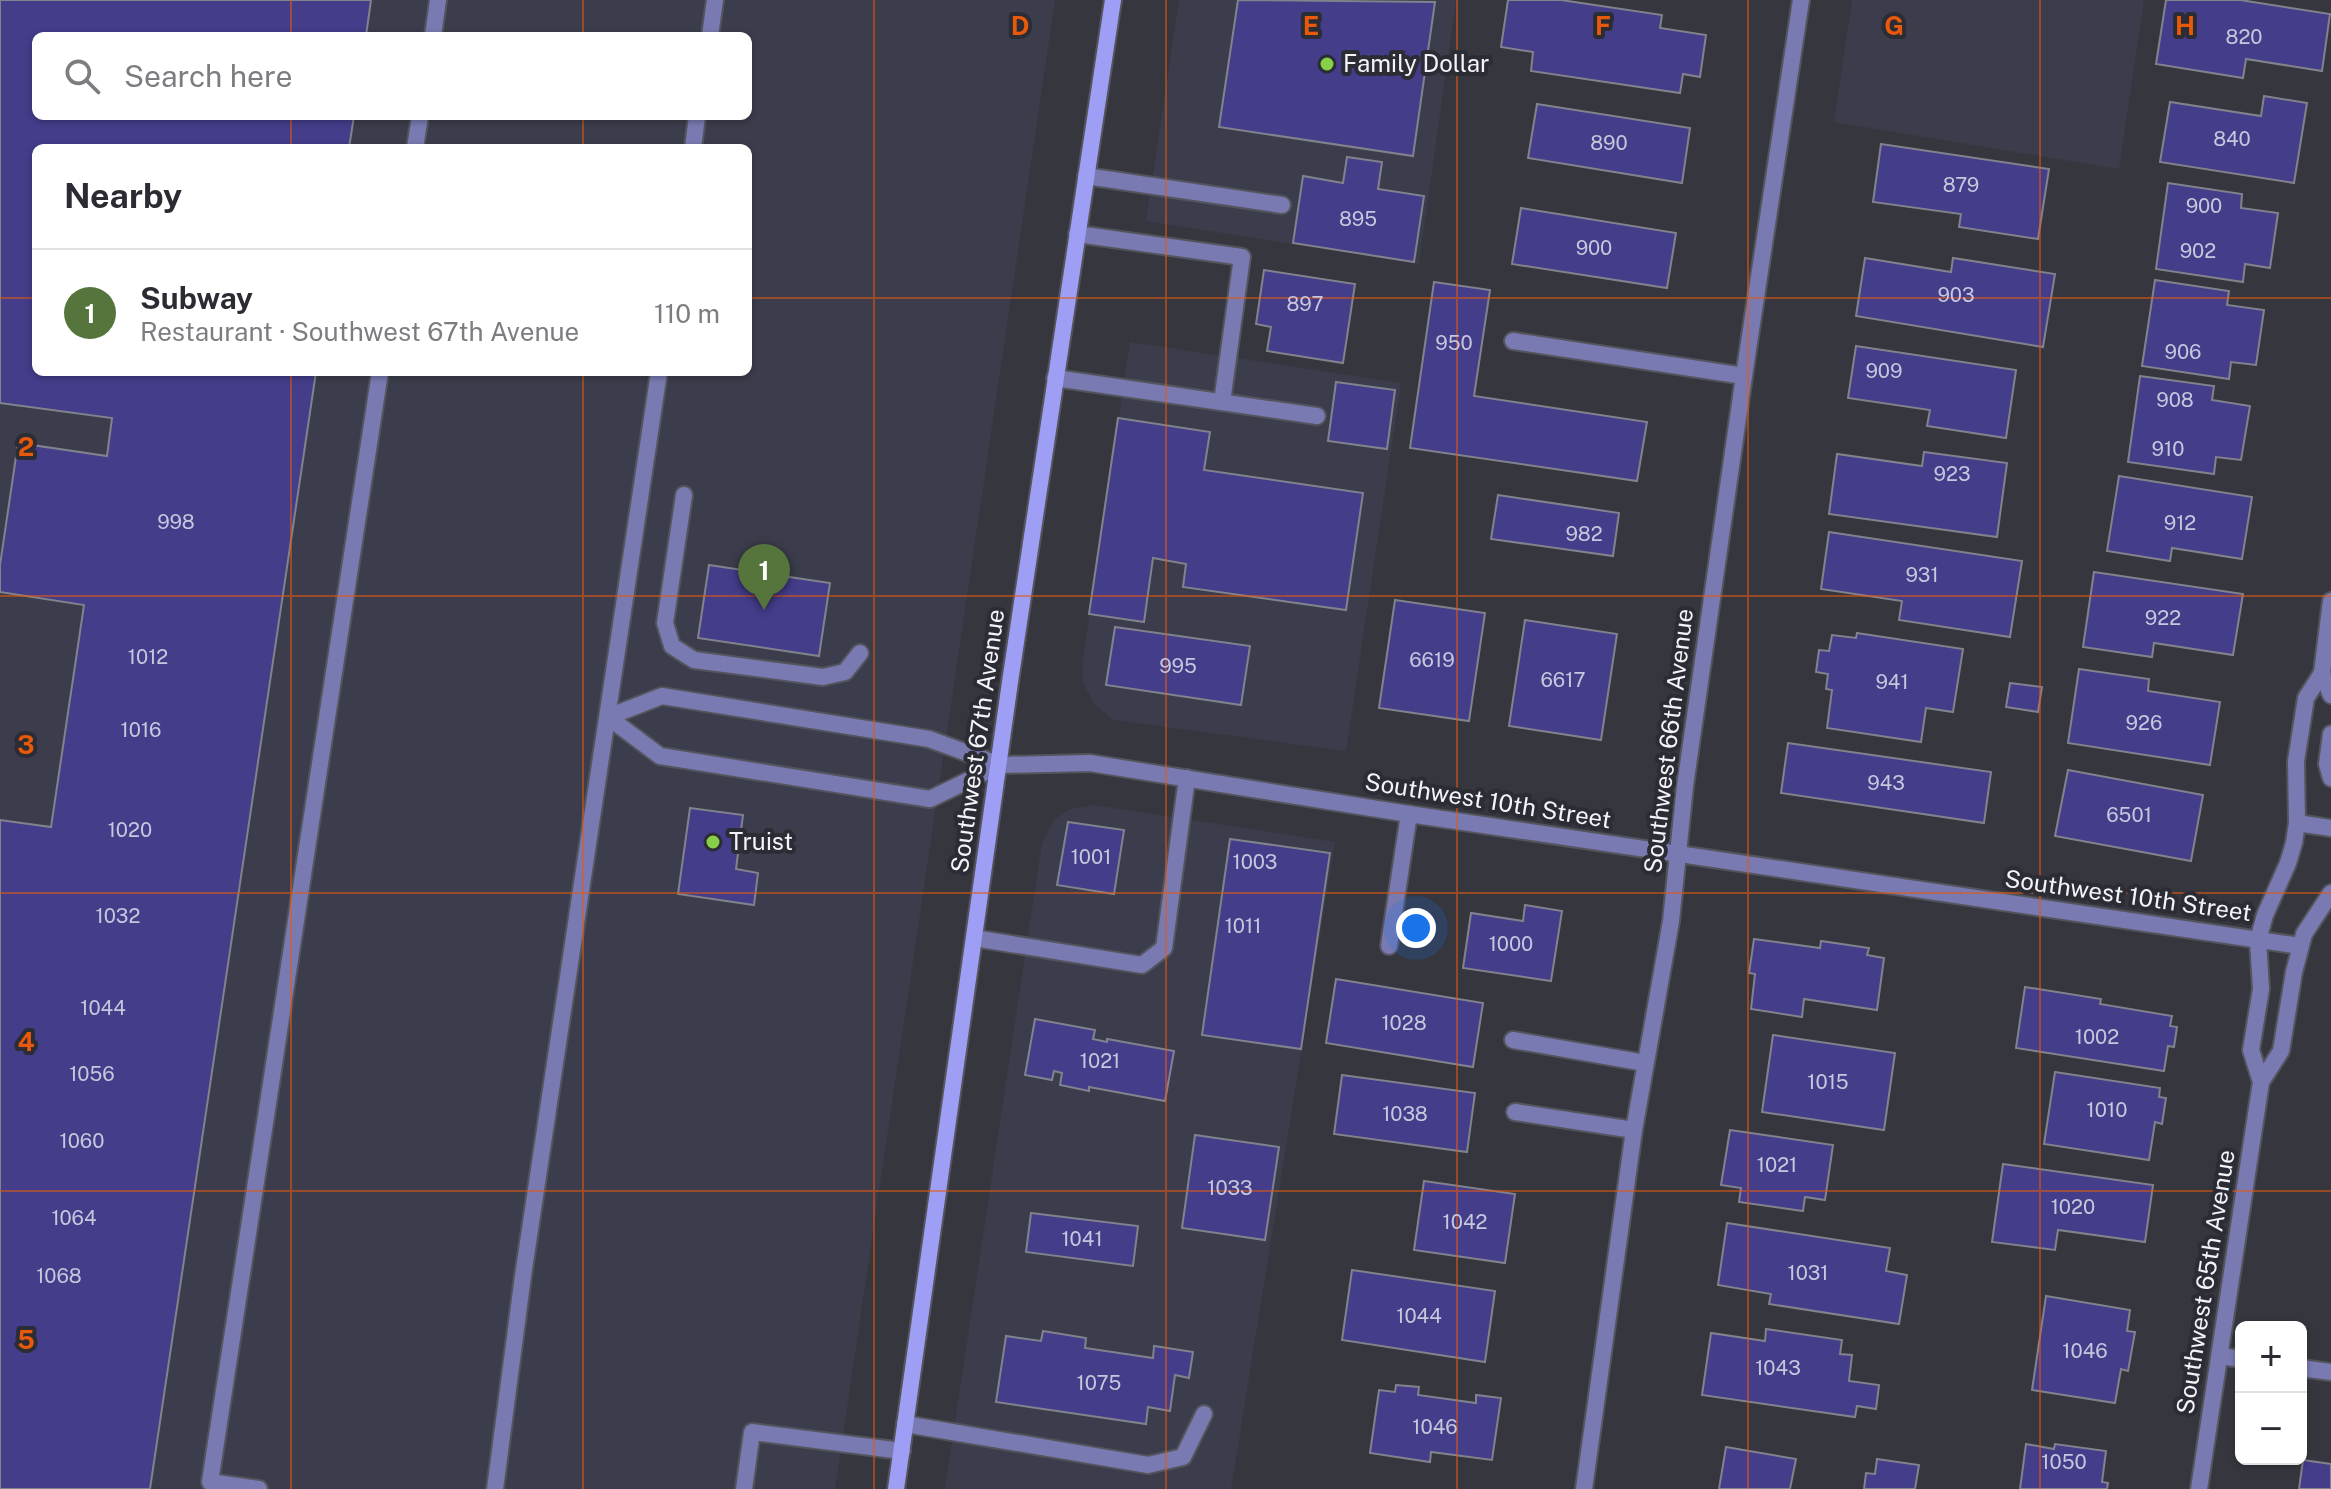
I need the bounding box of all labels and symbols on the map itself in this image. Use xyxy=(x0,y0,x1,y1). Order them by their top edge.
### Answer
text: D xyxy=(1011,10,1029,41)
text: E xyxy=(1303,10,1319,41)
text: F xyxy=(1595,10,1611,41)
text: G xyxy=(1884,10,1904,41)
text: H xyxy=(2175,10,2195,41)
house number: 820 xyxy=(2225,25,2263,49)
place label: Family Dollar xyxy=(1343,49,1489,77)
marker: Family Dollar xyxy=(1318,55,1336,73)
house number: 840 xyxy=(2213,127,2251,151)
house number: 890 xyxy=(1590,131,1628,155)
house number: 879 xyxy=(1943,173,1979,197)
house number: 900 xyxy=(2186,194,2222,218)
house number: 895 xyxy=(1339,207,1377,231)
house number: 900 xyxy=(1576,236,1612,260)
house number: 902 xyxy=(2180,239,2216,263)
house number: 903 xyxy=(1937,283,1975,307)
house number: 897 xyxy=(1287,292,1323,316)
house number: 950 xyxy=(1435,331,1473,355)
house number: 906 xyxy=(2165,340,2201,364)
house number: 909 xyxy=(1866,359,1902,383)
house number: 908 xyxy=(2156,388,2194,412)
text: 2 xyxy=(18,431,34,462)
house number: 910 xyxy=(2152,437,2184,461)
house number: 923 xyxy=(1933,462,1971,486)
house number: 998 xyxy=(157,510,195,534)
house number: 912 xyxy=(2164,511,2196,535)
house number: 982 xyxy=(1565,522,1603,546)
pin: 1 xyxy=(738,544,790,610)
house number: 931 xyxy=(1905,563,1939,587)
house number: 922 xyxy=(2145,606,2181,630)
street label: Southwest 67th Avenue xyxy=(945,607,1009,874)
street label: Southwest 66th Avenue xyxy=(1638,607,1698,875)
house number: 1012 xyxy=(128,645,168,669)
house number: 6619 xyxy=(1409,648,1455,672)
house number: 995 xyxy=(1159,654,1197,678)
house number: 6617 xyxy=(1541,668,1585,692)
house number: 941 xyxy=(1875,670,1909,694)
house number: 926 xyxy=(2126,711,2162,735)
house number: 1016 xyxy=(121,718,161,742)
text: 3 xyxy=(17,729,35,760)
street label: Southwest 10th Street xyxy=(1363,767,1613,833)
house number: 943 xyxy=(1867,771,1905,795)
house number: 6501 xyxy=(2106,803,2152,827)
house number: 1020 xyxy=(108,818,152,842)
place label: Truist xyxy=(729,827,793,855)
marker: Truist xyxy=(704,833,722,851)
house number: 1001 xyxy=(1071,845,1111,869)
house number: 1003 xyxy=(1233,850,1277,874)
street label: Southwest 10th Street xyxy=(2003,864,2253,926)
house number: 1032 xyxy=(96,904,140,928)
your location xyxy=(1396,908,1436,948)
house number: 1011 xyxy=(1225,914,1261,938)
house number: 1000 xyxy=(1489,932,1533,956)
house number: 1044 xyxy=(80,996,126,1020)
house number: 1028 xyxy=(1381,1011,1427,1035)
house number: 1002 xyxy=(2075,1025,2119,1049)
text: 4 xyxy=(17,1026,35,1057)
house number: 1021 xyxy=(1080,1049,1120,1073)
house number: 1056 xyxy=(69,1062,115,1086)
house number: 1015 xyxy=(1807,1070,1849,1094)
house number: 1010 xyxy=(2087,1098,2127,1122)
house number: 1038 xyxy=(1382,1102,1428,1126)
house number: 1060 xyxy=(60,1129,104,1153)
street label: Southwest 65th Avenue xyxy=(2170,1148,2240,1416)
house number: 1021 xyxy=(1757,1153,1797,1177)
house number: 1033 xyxy=(1207,1176,1253,1200)
house number: 1020 xyxy=(2051,1195,2095,1219)
house number: 1064 xyxy=(51,1206,97,1230)
house number: 1042 xyxy=(1443,1210,1487,1234)
house number: 1041 xyxy=(1061,1227,1103,1251)
house number: 1031 xyxy=(1788,1261,1829,1285)
house number: 1068 xyxy=(36,1264,82,1288)
house number: 1044 xyxy=(1396,1304,1442,1328)
text: 5 xyxy=(17,1324,35,1355)
house number: 1046 xyxy=(2062,1339,2108,1363)
house number: 1043 xyxy=(1755,1356,1801,1380)
house number: 1075 xyxy=(1077,1371,1121,1395)
house number: 1046 xyxy=(1412,1415,1458,1439)
house number: 1050 xyxy=(2041,1450,2087,1474)

